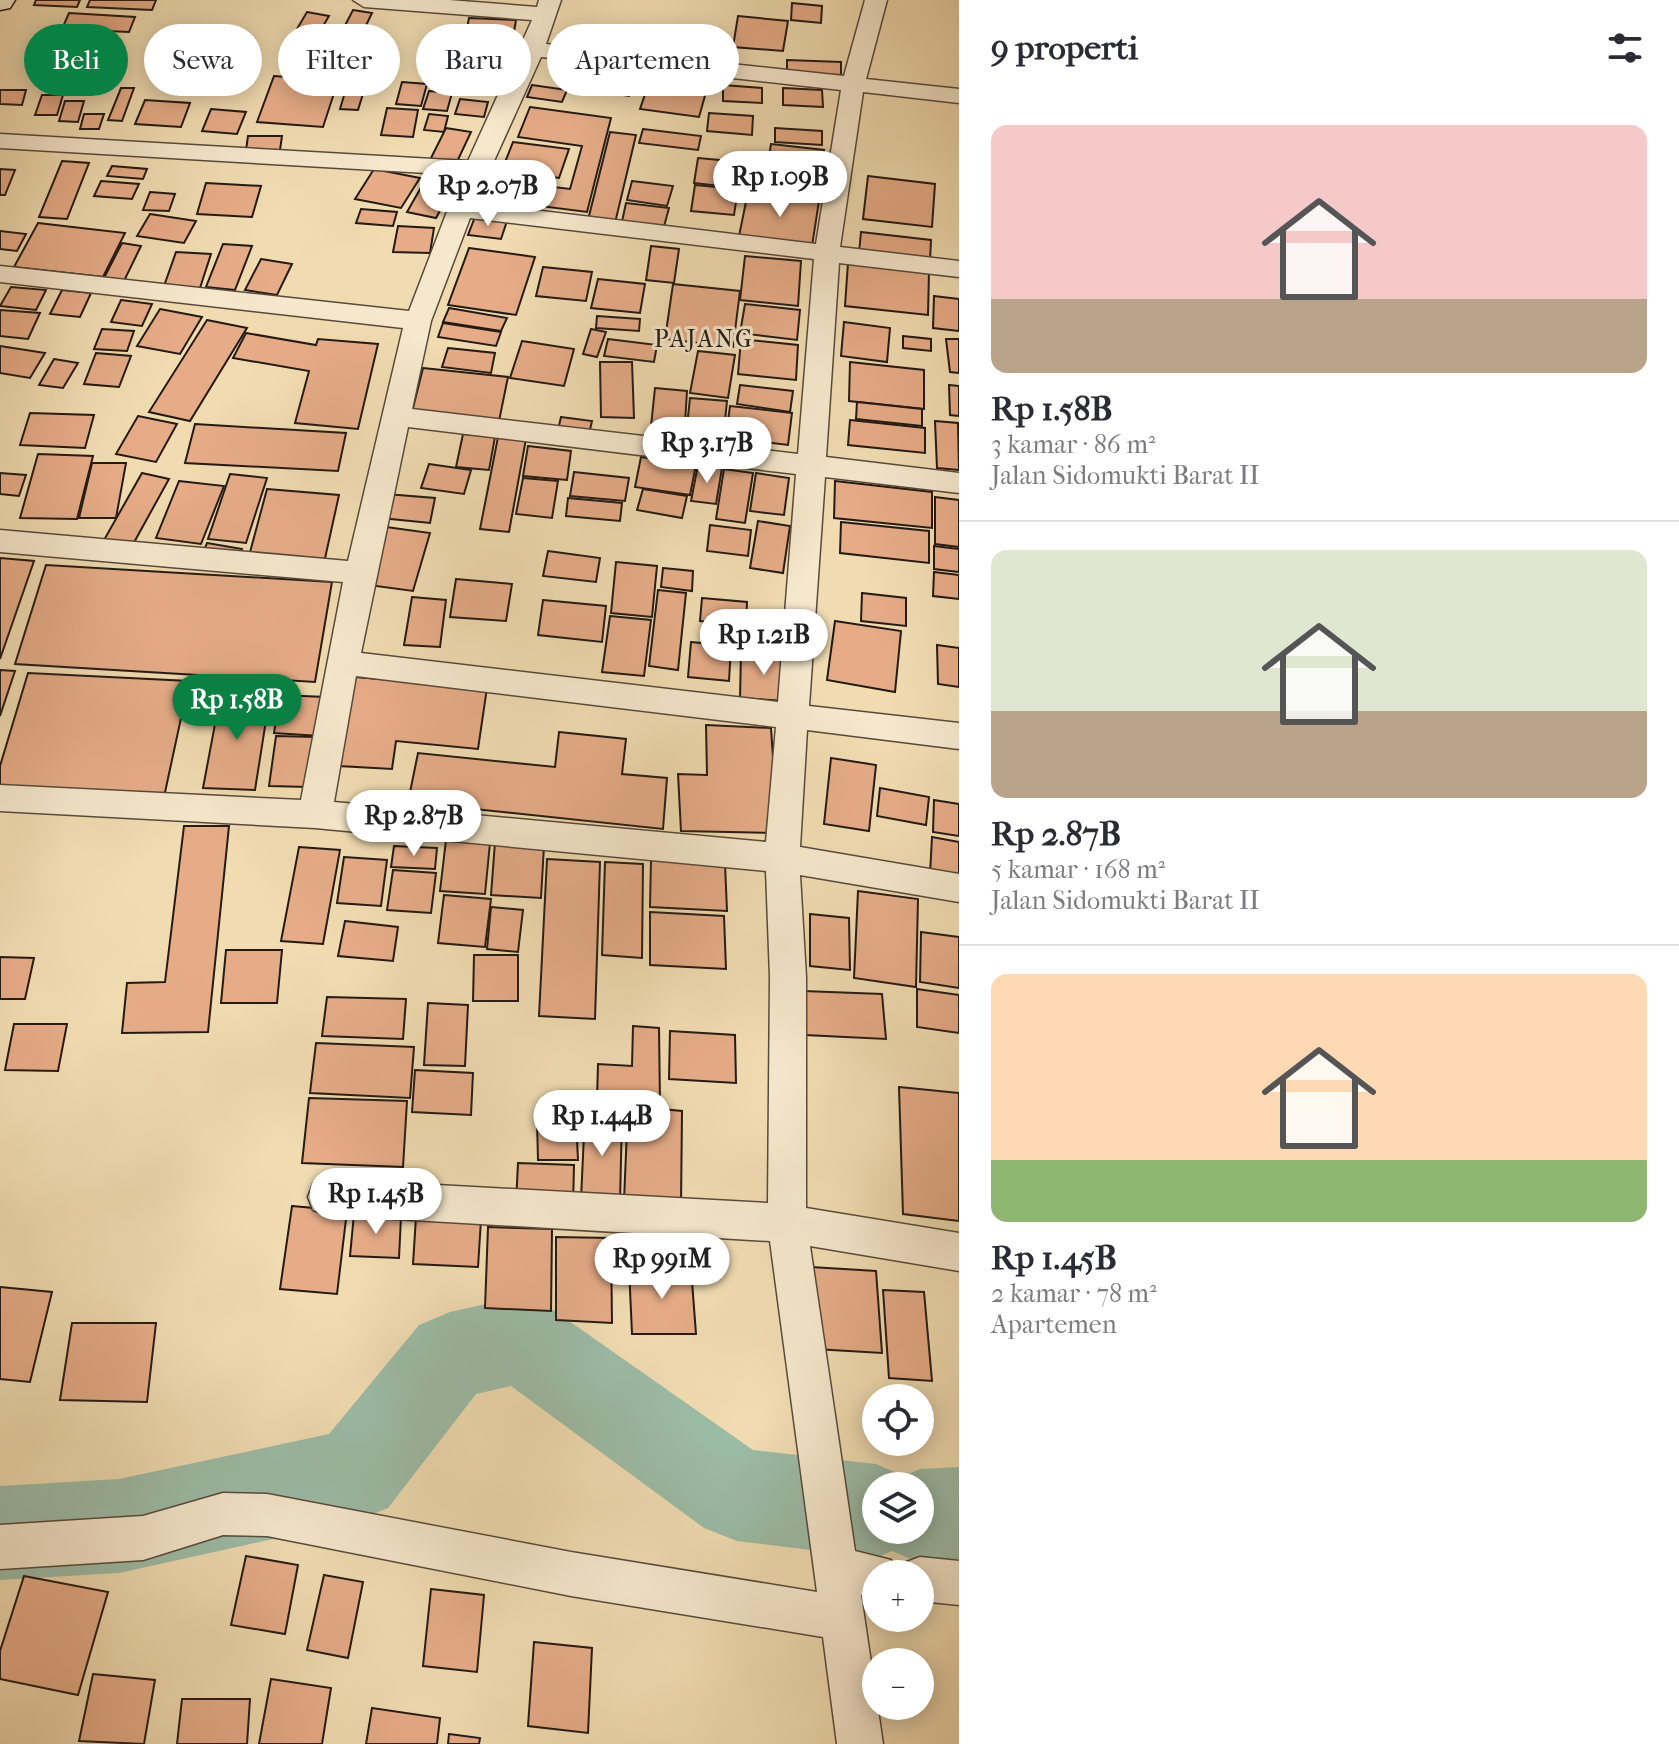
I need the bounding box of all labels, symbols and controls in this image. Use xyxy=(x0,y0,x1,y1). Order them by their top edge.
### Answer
chip: Beli xyxy=(24,24,128,96)
chip: Sewa xyxy=(144,24,262,96)
chip: Filter xyxy=(278,24,400,96)
chip: Baru xyxy=(416,24,531,96)
chip: Apartemen xyxy=(547,24,739,96)
icon: filters xyxy=(1603,26,1647,70)
text: 9 properti xyxy=(991,28,1138,68)
pin: Rp 1.09B xyxy=(697,151,863,219)
pin: Rp 2.07B xyxy=(405,160,571,228)
text: Rp 1.09B xyxy=(731,161,829,192)
text: Rp 2.07B xyxy=(438,170,538,201)
icon: home xyxy=(1247,177,1391,321)
district label: PAJANG xyxy=(654,325,754,353)
text: Rp 1.58B xyxy=(991,389,1113,429)
pin: Rp 3.17B xyxy=(624,417,790,485)
text: Rp 3.17B xyxy=(661,427,753,458)
text: 3 kamar · 86 m² xyxy=(991,429,1155,460)
text: Jalan Sidomukti Barat II xyxy=(991,460,1259,491)
icon: home xyxy=(1247,602,1391,746)
pin: Rp 1.21B xyxy=(681,609,847,677)
text: Rp 1.21B xyxy=(718,619,810,650)
pin: Rp 1.58B xyxy=(154,674,320,742)
text: Rp 1.58B xyxy=(191,684,283,715)
pin: Rp 2.87B xyxy=(331,790,497,858)
text: Rp 2.87B xyxy=(364,800,464,831)
text: Rp 2.87B xyxy=(991,814,1121,854)
text: 5 kamar · 168 m² xyxy=(991,854,1165,885)
text: Jalan Sidomukti Barat II xyxy=(991,885,1259,916)
icon: home xyxy=(1247,1026,1391,1170)
pin: Rp 1.44B xyxy=(519,1090,685,1158)
text: Rp 1.44B xyxy=(551,1100,653,1131)
pin: Rp 1.45B xyxy=(293,1168,459,1236)
text: Rp 1.45B xyxy=(328,1178,424,1209)
pin: Rp 991M xyxy=(588,1233,736,1301)
text: Rp 1.45B xyxy=(991,1238,1117,1278)
text: Rp 991M xyxy=(613,1243,711,1274)
text: 2 kamar · 78 m² xyxy=(991,1278,1157,1309)
text: Apartemen xyxy=(991,1309,1117,1340)
map controls xyxy=(862,1384,934,1720)
button: locate xyxy=(862,1384,934,1456)
button: layers xyxy=(862,1472,934,1544)
button: + xyxy=(862,1560,934,1632)
button: − xyxy=(862,1648,934,1720)

